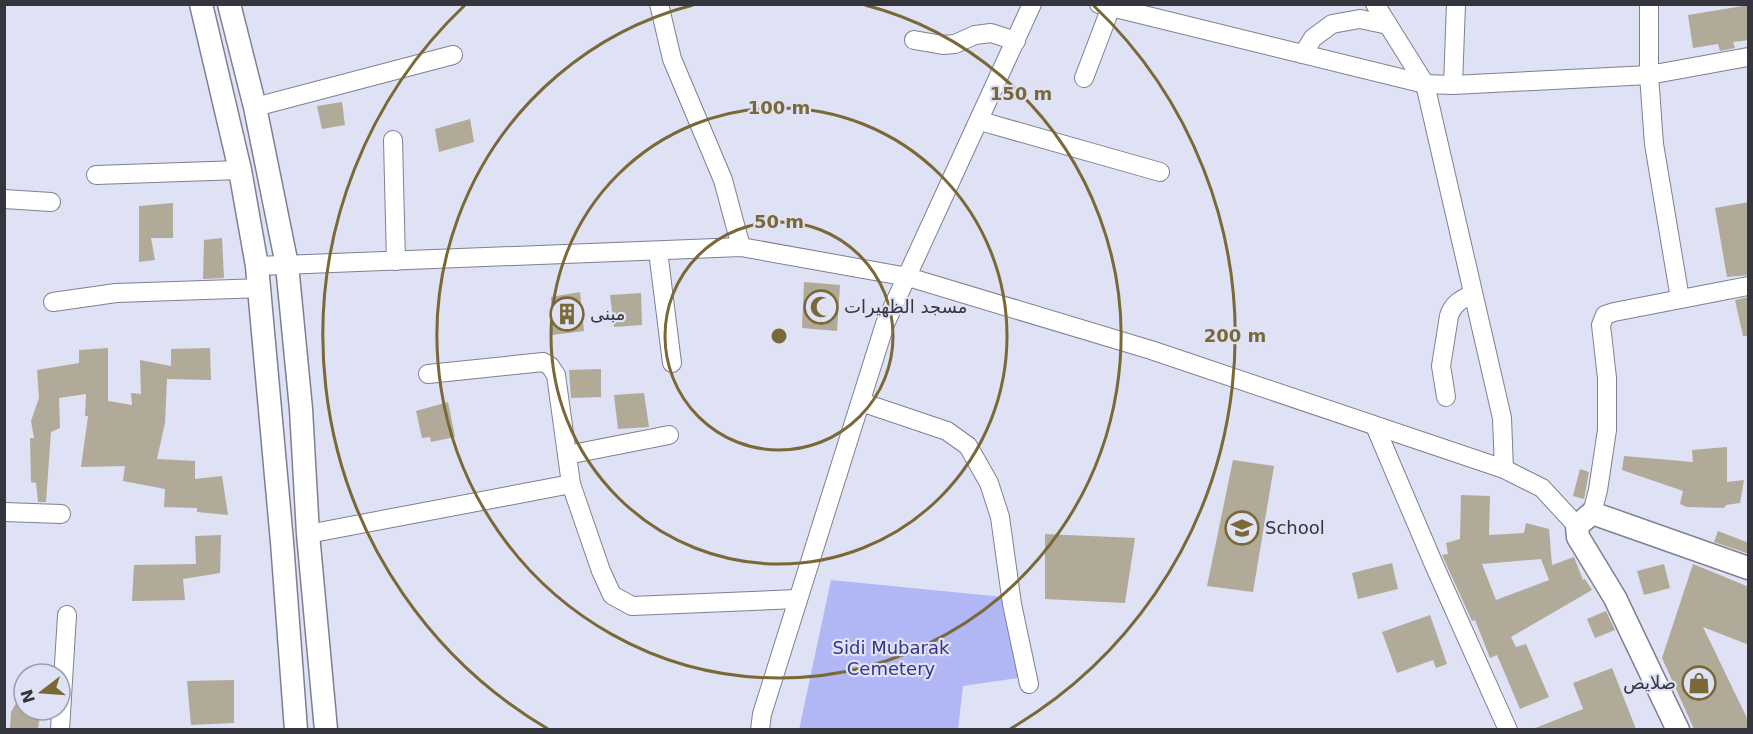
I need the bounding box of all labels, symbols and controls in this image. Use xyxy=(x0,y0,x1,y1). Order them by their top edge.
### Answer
text: 150 m xyxy=(990,83,1052,104)
text: 100 m xyxy=(748,97,810,118)
text: 50 m xyxy=(754,211,804,232)
mosque icon: مسجد الظهيرات xyxy=(803,289,839,325)
building icon: مبنى xyxy=(549,296,585,332)
place label: مسجد الظهيرات xyxy=(844,296,967,318)
place label: مبنى xyxy=(590,303,626,324)
text: 200 m xyxy=(1204,325,1266,346)
centre of rings xyxy=(769,326,789,346)
school or university icon: School xyxy=(1224,510,1260,546)
place label: School xyxy=(1265,517,1325,538)
park label: Sidi Mubarak Cemetery xyxy=(833,637,950,679)
north arrow xyxy=(12,662,72,722)
shop icon: صلايص xyxy=(1681,665,1717,701)
place label: صلايص xyxy=(1623,672,1676,694)
text: N xyxy=(17,687,39,705)

